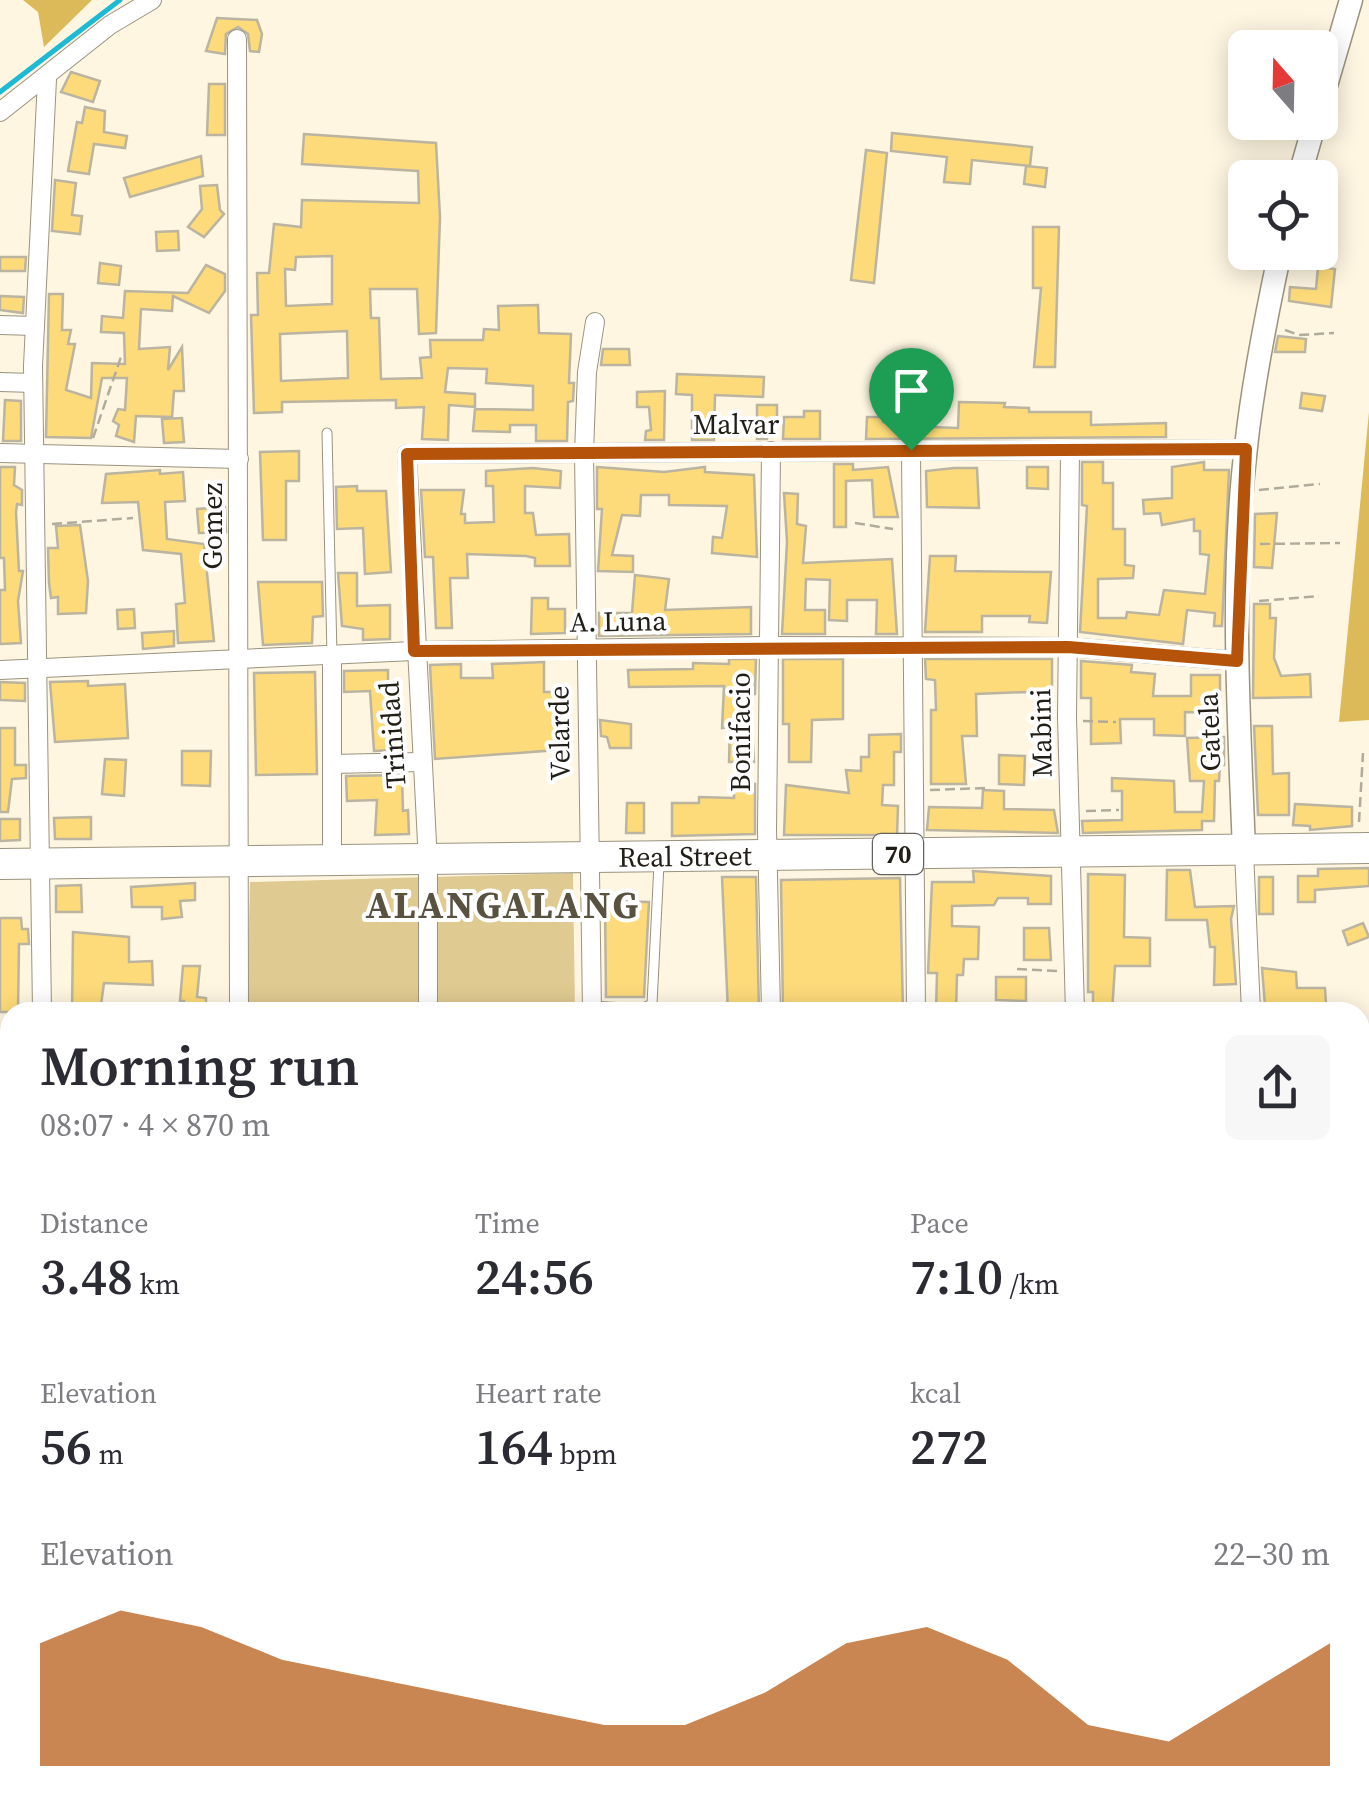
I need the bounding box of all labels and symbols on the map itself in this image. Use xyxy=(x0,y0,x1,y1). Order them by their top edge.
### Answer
north arrow xyxy=(1228,30,1338,140)
pin xyxy=(869,348,954,451)
street label: Malvar xyxy=(693,405,779,443)
street label: Gomez xyxy=(193,482,231,569)
street label: A. Luna xyxy=(569,601,668,641)
street label: Bonifacio xyxy=(721,672,759,792)
street label: Trinidad xyxy=(369,680,415,790)
street label: Velarde xyxy=(539,685,579,781)
street label: Mabini xyxy=(1021,688,1061,778)
street label: Gatela xyxy=(1189,691,1229,772)
road number: 70 xyxy=(873,834,923,874)
street label: Real Street xyxy=(618,836,753,876)
district label: ALANGALANG xyxy=(365,879,641,931)

